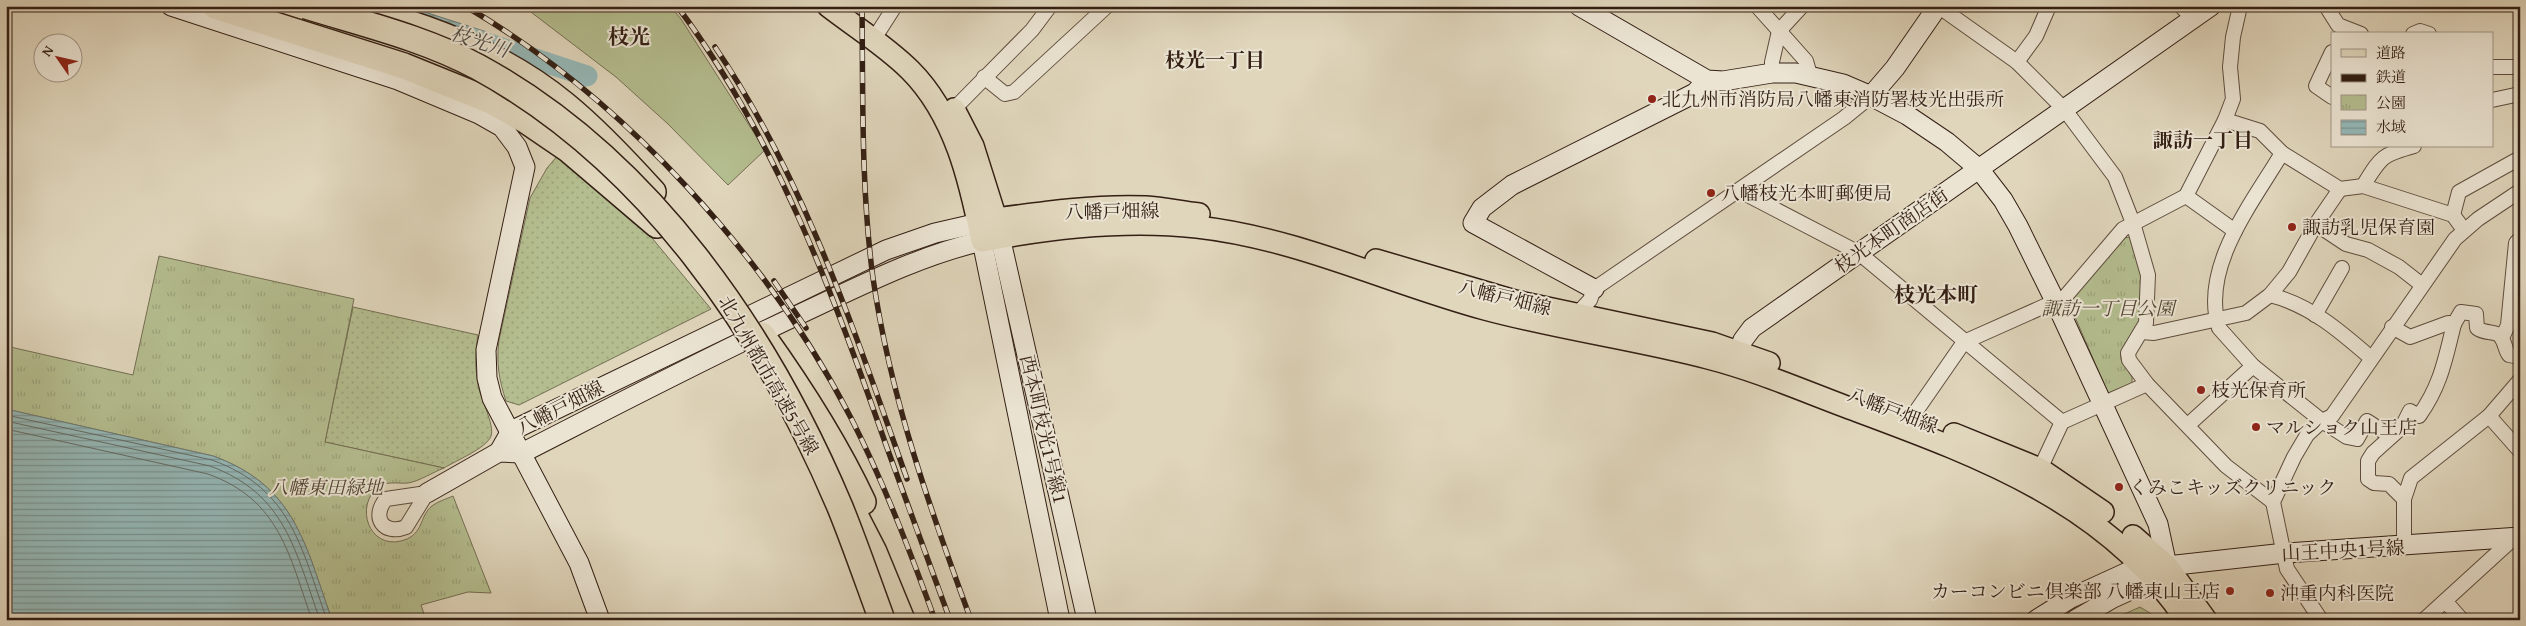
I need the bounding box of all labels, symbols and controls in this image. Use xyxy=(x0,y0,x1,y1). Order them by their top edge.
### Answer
water label: 枝光川 xyxy=(447,18,515,65)
district label: 枝光 xyxy=(608,21,650,52)
north arrow xyxy=(32,32,82,82)
legend xyxy=(2331,32,2494,148)
text: N xyxy=(36,41,58,60)
text: 道路 xyxy=(2376,42,2406,63)
district label: 枝光一丁目 xyxy=(1165,45,1265,74)
text: 鉄道 xyxy=(2376,66,2406,87)
place label: 北九州市消防局八幡東消防署枝光出張所 xyxy=(1662,85,2004,113)
text: 公園 xyxy=(2376,92,2406,113)
marker: 北九州市消防局八幡東消防署枝光出張所 xyxy=(1646,93,1658,105)
text: 水域 xyxy=(2376,116,2406,137)
district label: 諏訪一丁目 xyxy=(2153,125,2253,154)
place label: 八幡枝光本町郵便局 xyxy=(1721,179,1892,207)
street label: 枝光本町商店街 xyxy=(1828,180,1954,280)
marker: 八幡枝光本町郵便局 xyxy=(1705,187,1717,199)
street label: 八幡戸畑線 xyxy=(1064,196,1160,226)
place label: 諏訪乳児保育園 xyxy=(2302,213,2435,241)
marker: 諏訪乳児保育園 xyxy=(2286,221,2298,233)
street label: 八幡戸畑線 xyxy=(1456,272,1554,322)
district label: 枝光本町 xyxy=(1894,279,1978,310)
street label: 北九州都市高速5号線 xyxy=(712,290,826,460)
park label: 諏訪一丁目公園 xyxy=(2041,294,2177,322)
street label: 西本町枝光1号線1 xyxy=(1013,352,1075,506)
street label: 八幡戸畑線 xyxy=(511,373,609,441)
place label: 枝光保育所 xyxy=(2211,376,2306,404)
street label: 八幡戸畑線 xyxy=(1844,380,1942,440)
marker: 枝光保育所 xyxy=(2195,384,2207,396)
place label: マルショク山王店 xyxy=(2266,413,2417,441)
marker: マルショク山王店 xyxy=(2250,421,2262,433)
park label: 八幡東田緑地 xyxy=(269,473,385,501)
place label: くみこキッズクリニック xyxy=(2129,473,2336,501)
marker: くみこキッズクリニック xyxy=(2113,481,2125,493)
street label: 山王中央1号線 xyxy=(2281,533,2405,567)
place label: カーコンビニ倶楽部 八幡東山王店 xyxy=(1931,577,2220,605)
place label: 沖重内科医院 xyxy=(2280,579,2394,607)
marker: カーコンビニ倶楽部 八幡東山王店 xyxy=(2224,585,2236,597)
marker: 沖重内科医院 xyxy=(2264,587,2276,599)

